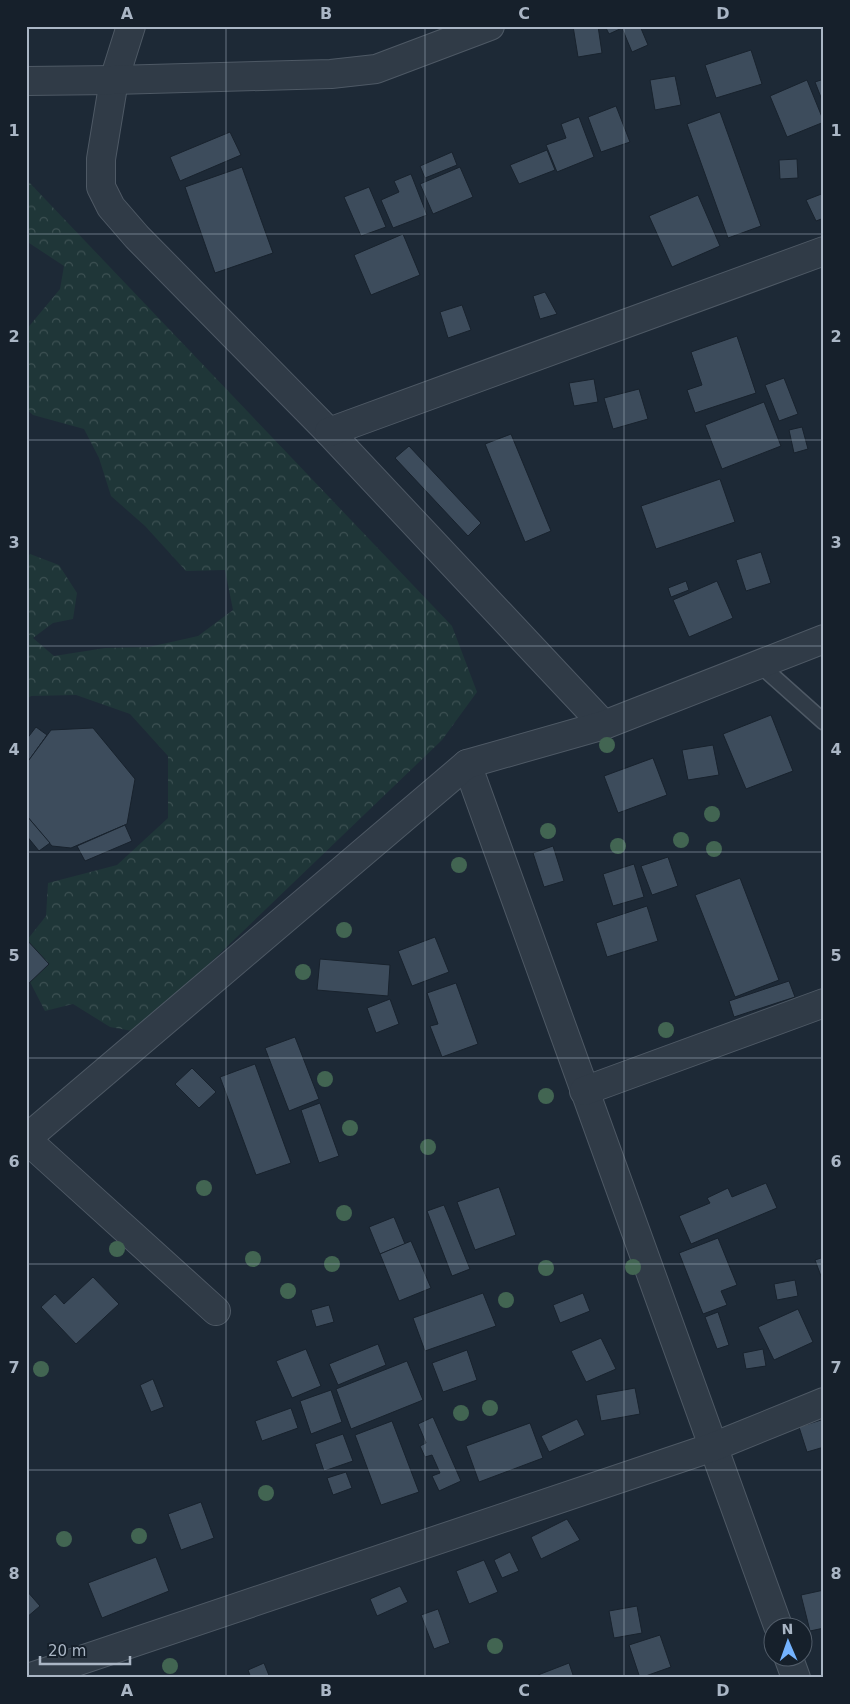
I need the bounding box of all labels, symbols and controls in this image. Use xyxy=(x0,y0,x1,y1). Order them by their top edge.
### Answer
text: A xyxy=(121,4,134,23)
text: B xyxy=(320,4,332,23)
text: C xyxy=(518,4,530,23)
text: D xyxy=(716,4,730,23)
text: 1 xyxy=(8,121,20,140)
text: 1 xyxy=(830,121,842,140)
text: 2 xyxy=(8,327,20,346)
text: 2 xyxy=(830,327,842,346)
text: 3 xyxy=(8,533,20,552)
text: 3 xyxy=(830,533,842,552)
text: 4 xyxy=(8,740,20,759)
text: 4 xyxy=(830,740,842,759)
text: 5 xyxy=(8,946,20,965)
text: 5 xyxy=(830,946,842,965)
text: 6 xyxy=(8,1152,20,1171)
text: 6 xyxy=(830,1152,842,1171)
text: 7 xyxy=(8,1358,20,1377)
text: 7 xyxy=(830,1358,842,1377)
text: 8 xyxy=(8,1564,20,1583)
text: 8 xyxy=(830,1564,842,1583)
north arrow xyxy=(762,1616,812,1666)
text: N xyxy=(781,1621,794,1637)
scale bar xyxy=(40,1634,130,1666)
text: 20 m xyxy=(48,1642,86,1660)
text: A xyxy=(121,1681,134,1700)
text: B xyxy=(320,1681,332,1700)
text: C xyxy=(518,1681,530,1700)
text: D xyxy=(716,1681,730,1700)

